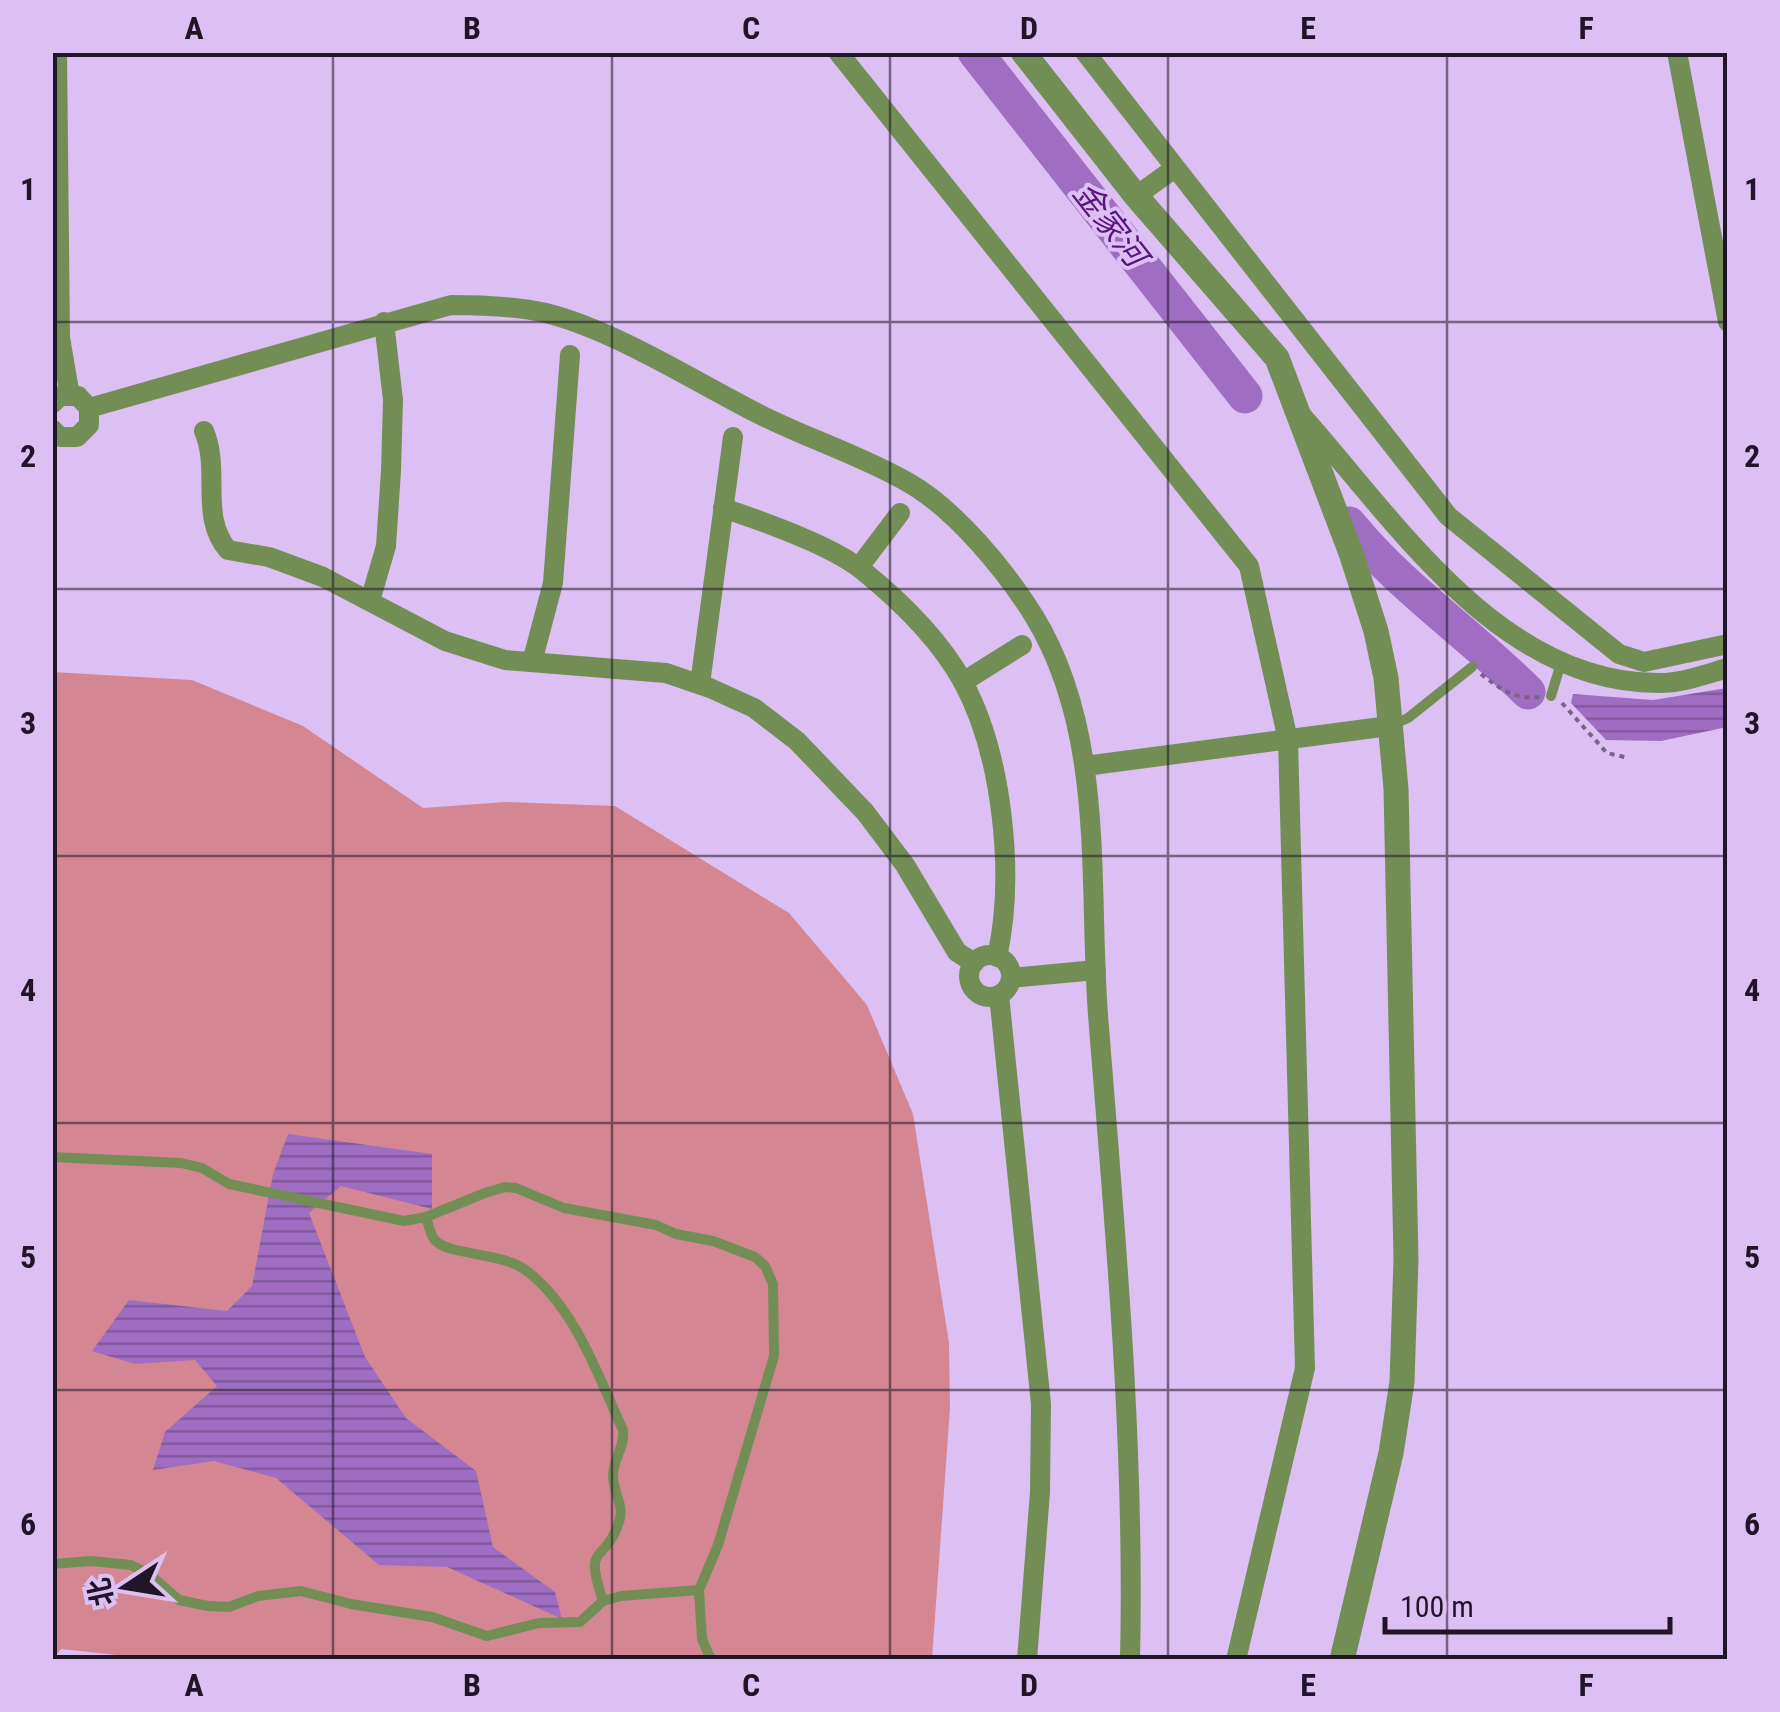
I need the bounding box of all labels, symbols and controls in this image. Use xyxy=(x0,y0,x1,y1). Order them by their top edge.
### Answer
text: A xyxy=(184,9,204,47)
text: B xyxy=(463,9,481,47)
text: C xyxy=(742,9,760,47)
text: D xyxy=(1020,9,1038,47)
text: E xyxy=(1300,9,1316,47)
text: F xyxy=(1578,9,1594,47)
text: 1 xyxy=(20,170,36,208)
text: 1 xyxy=(1744,170,1760,208)
water label: 金家河 xyxy=(1065,174,1158,278)
text: 2 xyxy=(20,437,36,475)
text: 2 xyxy=(1744,437,1760,475)
text: 3 xyxy=(20,704,36,742)
text: 3 xyxy=(1744,704,1760,742)
text: 4 xyxy=(20,971,36,1009)
text: 4 xyxy=(1744,971,1760,1009)
text: 5 xyxy=(20,1238,36,1276)
text: 5 xyxy=(1744,1238,1760,1276)
text: 6 xyxy=(20,1505,36,1543)
text: 6 xyxy=(1744,1505,1760,1543)
north arrow xyxy=(75,1537,175,1637)
scale bar xyxy=(1385,1572,1670,1634)
text: 北 xyxy=(82,1575,120,1609)
text: 100 m xyxy=(1400,1589,1474,1624)
text: A xyxy=(184,1666,204,1704)
text: B xyxy=(463,1666,481,1704)
text: C xyxy=(742,1666,760,1704)
text: D xyxy=(1020,1666,1038,1704)
text: E xyxy=(1300,1666,1316,1704)
text: F xyxy=(1578,1666,1594,1704)

